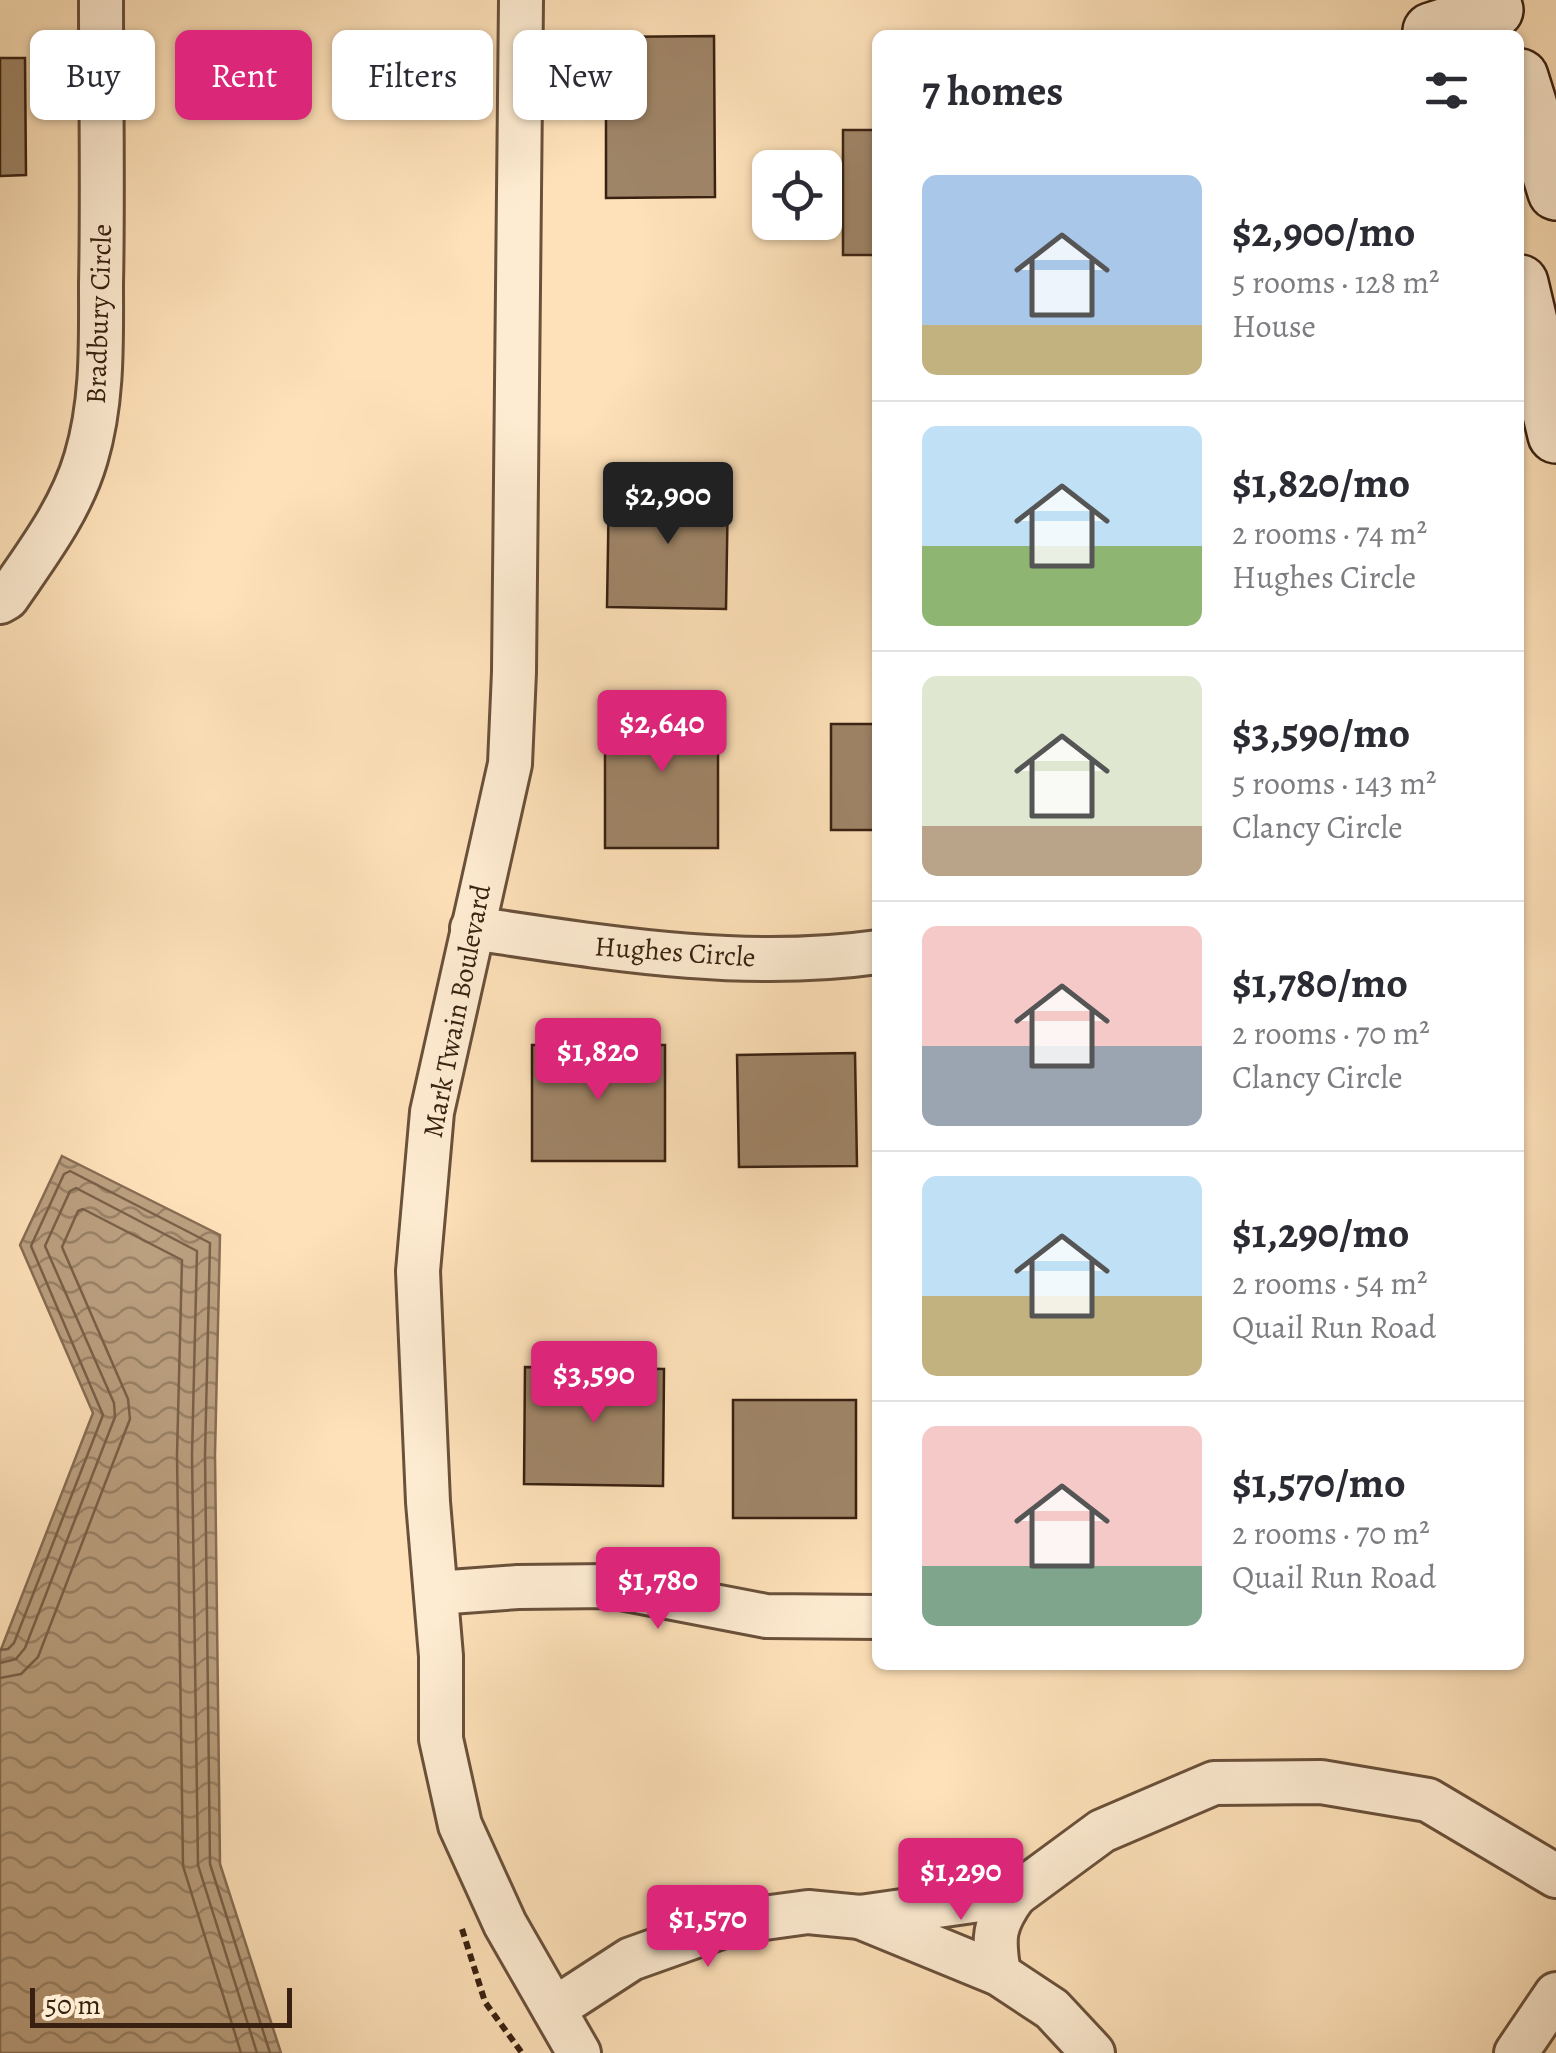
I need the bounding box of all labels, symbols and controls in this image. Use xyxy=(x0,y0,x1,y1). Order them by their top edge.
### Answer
chip: Buy xyxy=(30,30,155,120)
chip: Rent xyxy=(175,30,312,120)
chip: Filters xyxy=(332,30,493,120)
chip: New xyxy=(513,30,647,120)
text: 7 homes xyxy=(922,62,1063,119)
icon: filters xyxy=(1419,63,1474,118)
map controls xyxy=(752,150,842,240)
button: locate xyxy=(752,150,842,240)
text: $2,900/mo xyxy=(1232,203,1416,260)
icon: home xyxy=(1002,215,1122,335)
street label: Bradbury Circle xyxy=(77,223,121,405)
text: 5 rooms · 128 m² xyxy=(1232,260,1440,304)
text: House xyxy=(1232,304,1316,348)
text: $1,820/mo xyxy=(1232,454,1410,511)
pin: $2,900 xyxy=(587,462,749,547)
icon: home xyxy=(1002,466,1122,586)
text: $2,900 xyxy=(625,472,711,516)
text: 2 rooms · 74 m² xyxy=(1232,511,1427,555)
text: Hughes Circle xyxy=(1232,555,1416,599)
pin: $2,640 xyxy=(581,690,743,775)
text: $2,640 xyxy=(619,700,705,744)
text: $3,590/mo xyxy=(1232,704,1410,761)
icon: home xyxy=(1002,716,1122,836)
text: 5 rooms · 143 m² xyxy=(1232,761,1437,805)
text: Clancy Circle xyxy=(1232,805,1403,849)
street label: Mark Twain Boulevard xyxy=(414,880,500,1141)
street label: Hughes Circle xyxy=(593,927,757,977)
text: $1,780/mo xyxy=(1232,954,1408,1011)
icon: home xyxy=(1002,966,1122,1086)
text: 2 rooms · 70 m² xyxy=(1232,1011,1430,1055)
pin: $1,820 xyxy=(517,1018,679,1103)
text: $1,820 xyxy=(557,1028,639,1072)
text: Clancy Circle xyxy=(1232,1055,1403,1099)
text: $1,290/mo xyxy=(1232,1204,1409,1261)
icon: home xyxy=(1002,1216,1122,1336)
text: 2 rooms · 54 m² xyxy=(1232,1261,1428,1305)
text: Quail Run Road xyxy=(1232,1305,1436,1349)
pin: $3,590 xyxy=(513,1341,675,1426)
text: $3,590 xyxy=(553,1351,635,1395)
text: $1,570/mo xyxy=(1232,1454,1406,1511)
icon: home xyxy=(1002,1466,1122,1586)
text: 2 rooms · 70 m² xyxy=(1232,1511,1430,1555)
pin: $1,780 xyxy=(577,1547,739,1632)
text: Quail Run Road xyxy=(1232,1555,1436,1599)
text: $1,780 xyxy=(618,1557,698,1601)
pin: $1,290 xyxy=(880,1838,1042,1923)
text: $1,290 xyxy=(920,1848,1002,1892)
pin: $1,570 xyxy=(627,1885,789,1970)
text: $1,570 xyxy=(669,1895,747,1939)
scale bar xyxy=(30,1983,292,2028)
text: 50 m xyxy=(45,1986,101,2024)

